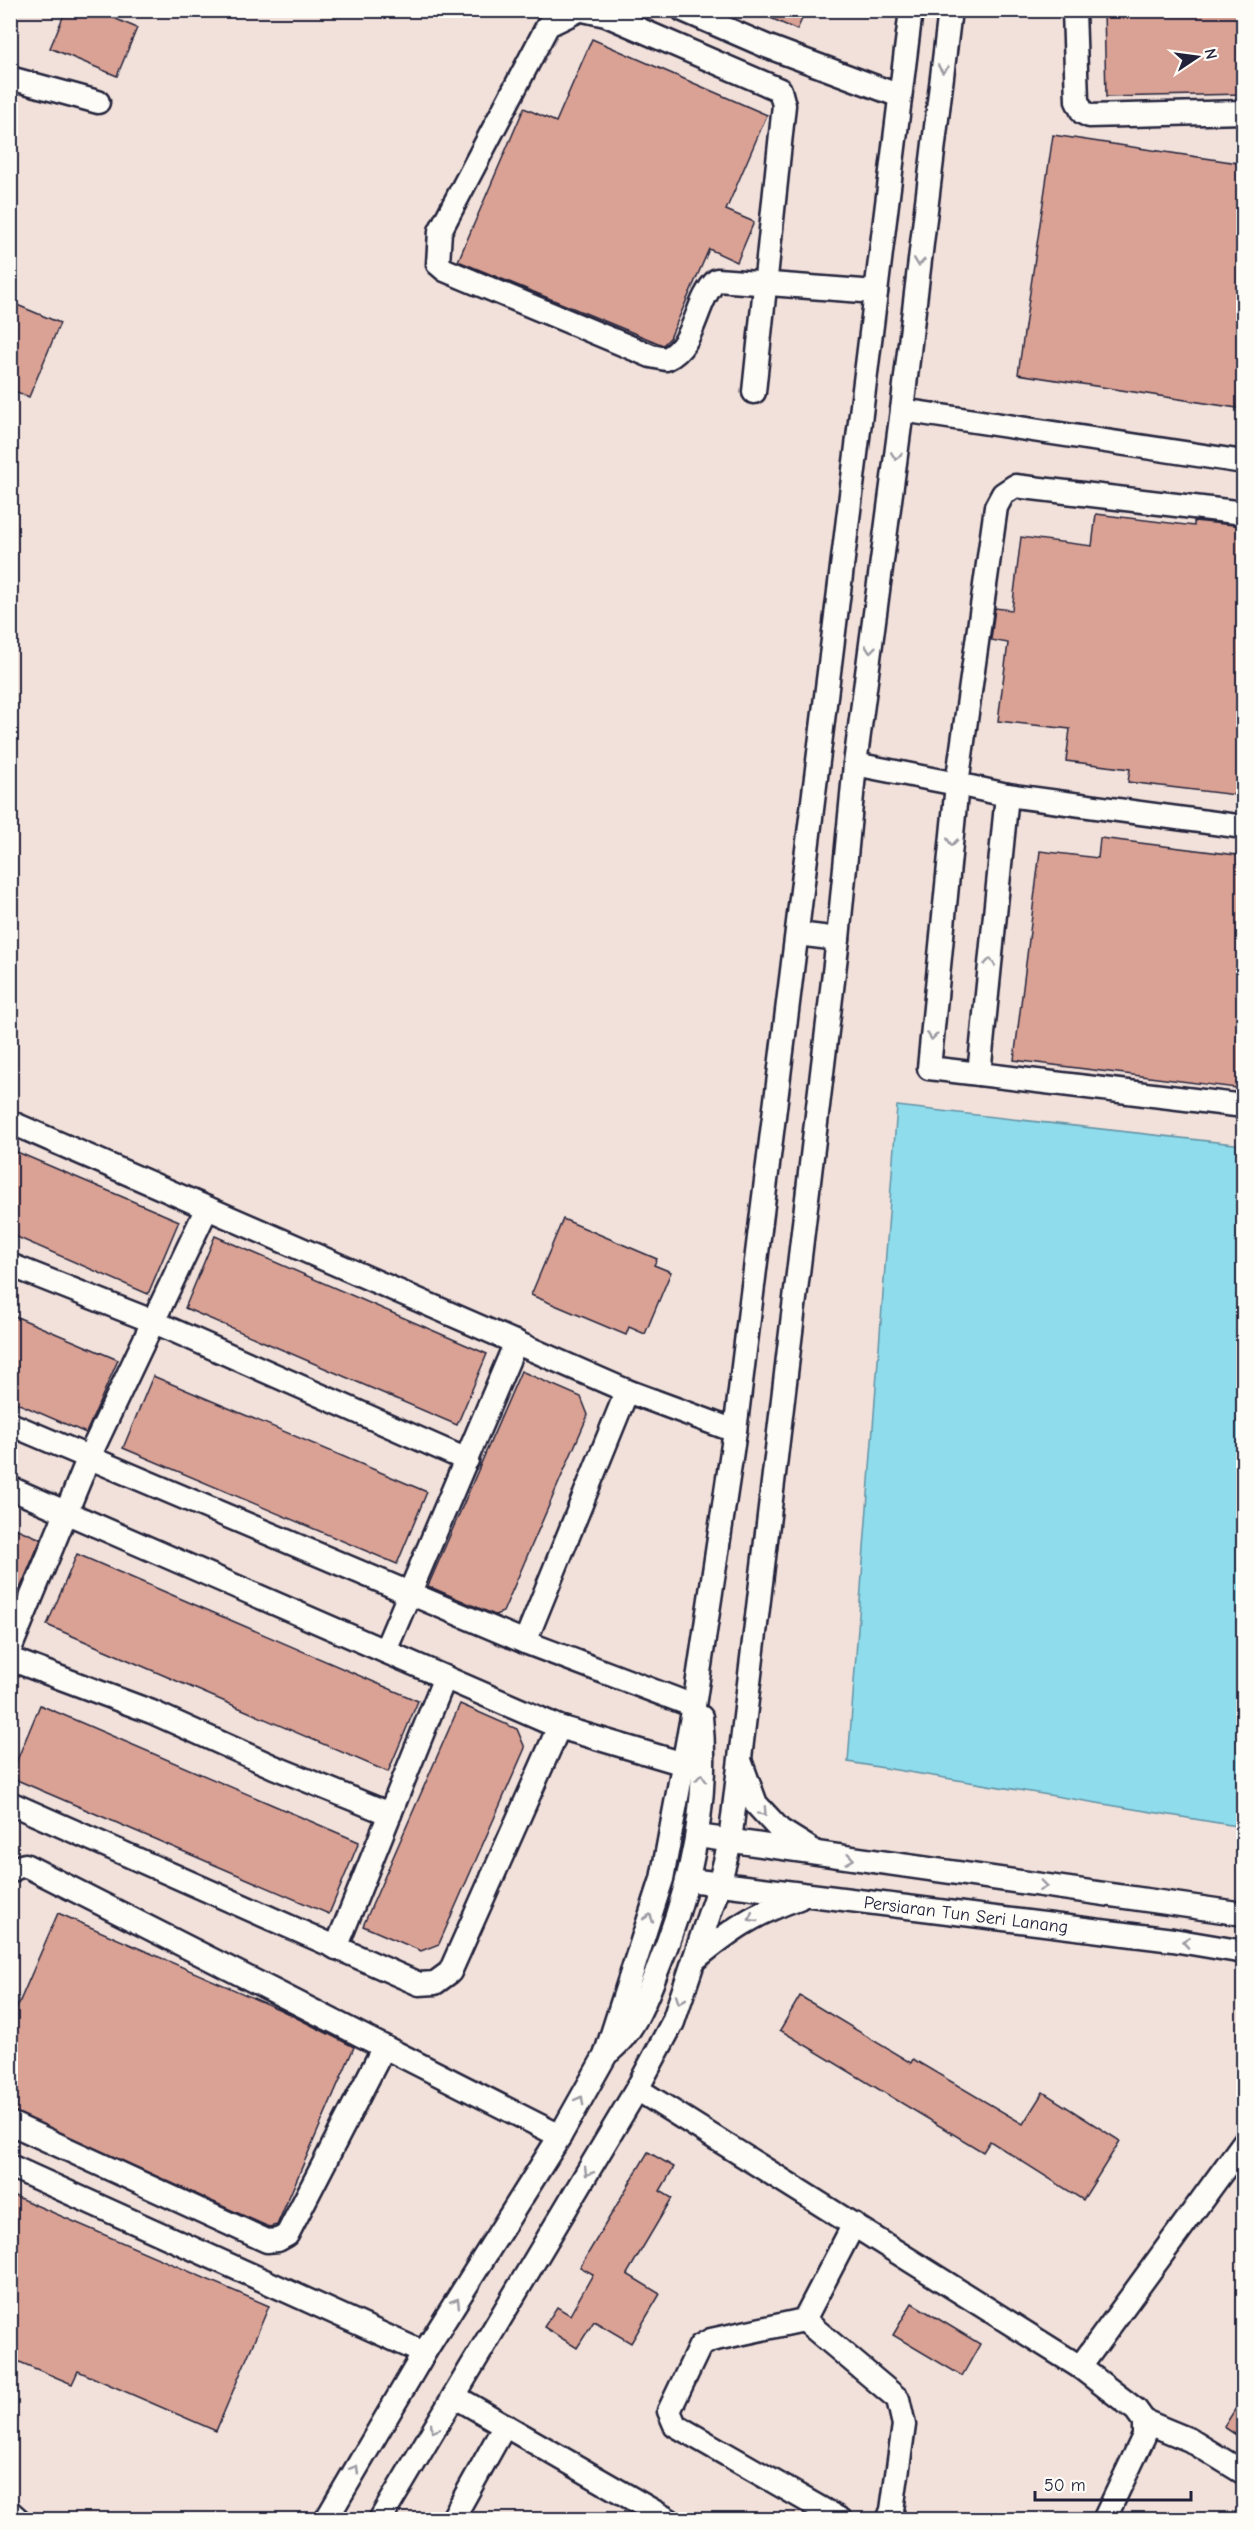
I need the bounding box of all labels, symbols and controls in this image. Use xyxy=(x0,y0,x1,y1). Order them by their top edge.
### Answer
north arrow xyxy=(1167,27,1227,87)
text: N xyxy=(1201,47,1221,61)
one-way arrow xyxy=(937,64,950,73)
one-way arrow xyxy=(914,258,926,267)
one-way arrow xyxy=(890,451,902,460)
one-way arrow xyxy=(865,644,877,654)
one-way arrow xyxy=(946,837,959,846)
one-way arrow xyxy=(983,958,996,967)
one-way arrow xyxy=(926,1031,939,1040)
one-way arrow xyxy=(695,1773,708,1782)
one-way arrow xyxy=(756,1805,767,1815)
one-way arrow xyxy=(845,1852,854,1864)
one-way arrow xyxy=(1038,1879,1048,1891)
street label: Persiaran Tun Seri Lanang xyxy=(863,1892,1069,1938)
one-way arrow xyxy=(748,1910,758,1922)
one-way arrow xyxy=(642,1913,654,1924)
one-way arrow xyxy=(1181,1936,1191,1949)
one-way arrow xyxy=(675,1994,688,2005)
one-way arrow xyxy=(573,2096,584,2106)
one-way arrow xyxy=(583,2166,595,2176)
one-way arrow xyxy=(449,2298,461,2308)
one-way arrow xyxy=(429,2423,441,2433)
scale bar xyxy=(1035,2464,1191,2502)
one-way arrow xyxy=(348,2465,360,2475)
text: 50 m xyxy=(1044,2475,1086,2496)

